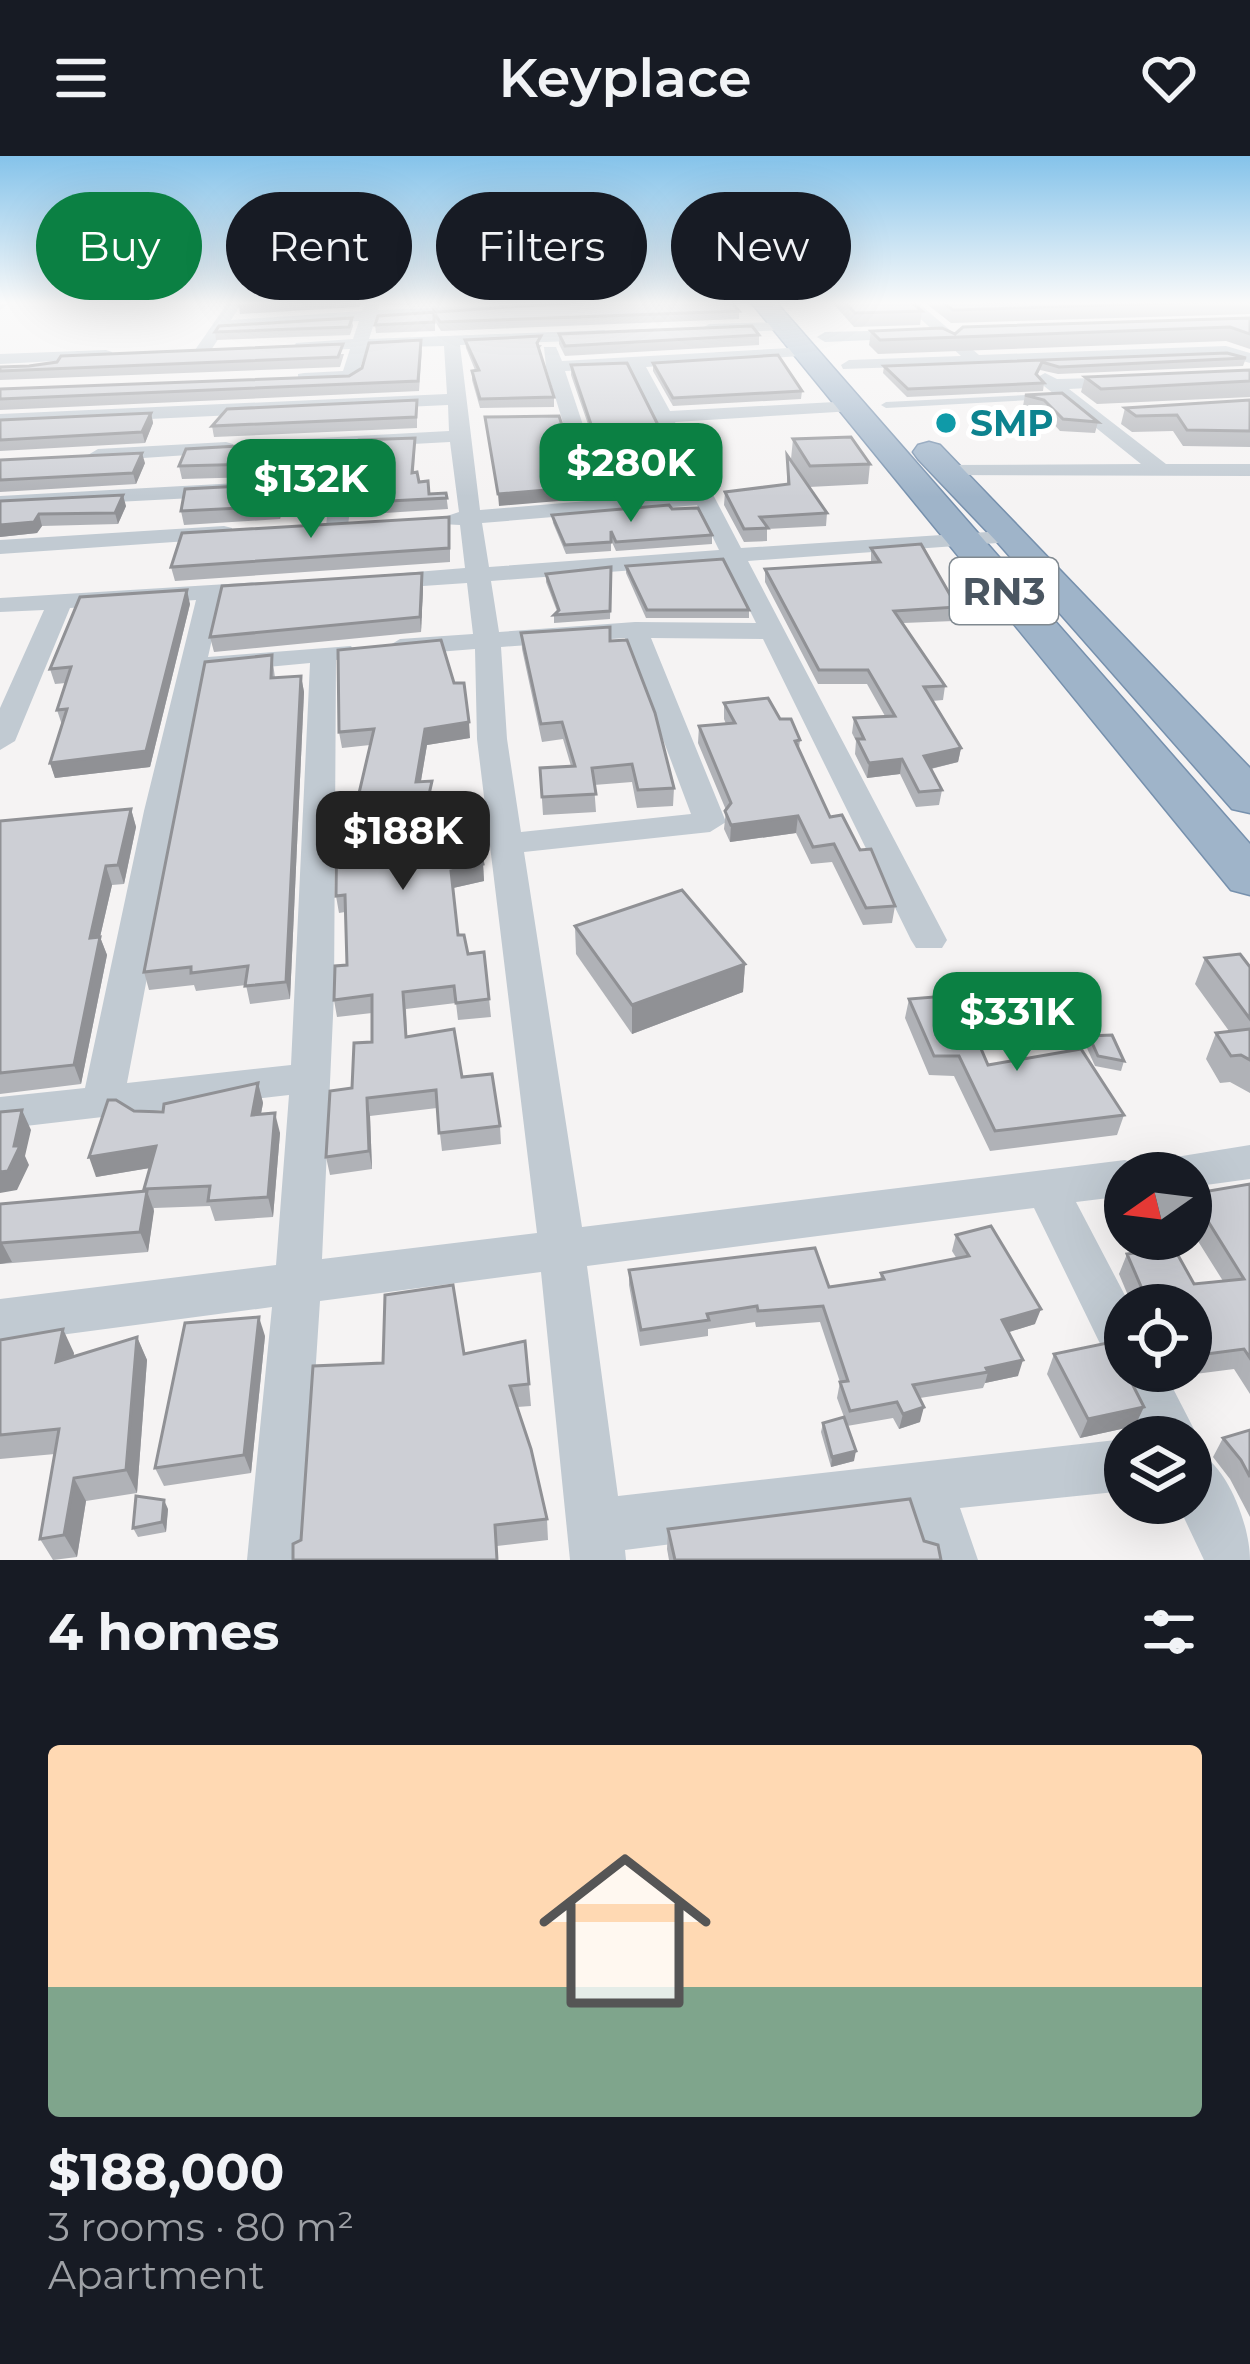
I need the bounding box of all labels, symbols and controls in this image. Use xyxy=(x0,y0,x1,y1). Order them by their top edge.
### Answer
icon: menu xyxy=(48,45,114,111)
text: Keyplace xyxy=(499,45,752,111)
icon: heart xyxy=(1136,45,1202,111)
chip: Buy xyxy=(36,192,202,300)
chip: Rent xyxy=(226,192,412,300)
chip: Filters xyxy=(436,192,647,300)
chip: New xyxy=(671,192,851,300)
place label: SMP xyxy=(970,401,1054,445)
marker: SMP xyxy=(933,410,959,436)
pin: $280K xyxy=(547,423,715,525)
text: $280K xyxy=(567,438,695,486)
pin: $132K xyxy=(227,439,395,541)
text: $132K xyxy=(254,454,368,502)
road number: RN3 xyxy=(950,558,1058,624)
pin: $188K xyxy=(319,791,487,893)
text: $188K xyxy=(343,806,463,854)
pin: $331K xyxy=(933,972,1101,1074)
text: $331K xyxy=(960,987,1074,1035)
north arrow xyxy=(1104,1152,1212,1260)
map controls xyxy=(1104,1152,1212,1524)
button: locate xyxy=(1104,1284,1212,1392)
button: layers xyxy=(1104,1416,1212,1524)
icon: filters xyxy=(1136,1599,1202,1665)
text: 4 homes xyxy=(48,1601,279,1663)
icon: home xyxy=(517,1823,733,2039)
text: $188,000 xyxy=(48,2141,284,2203)
text: 3 rooms · 80 m² xyxy=(48,2203,354,2251)
text: Apartment xyxy=(48,2251,264,2299)

